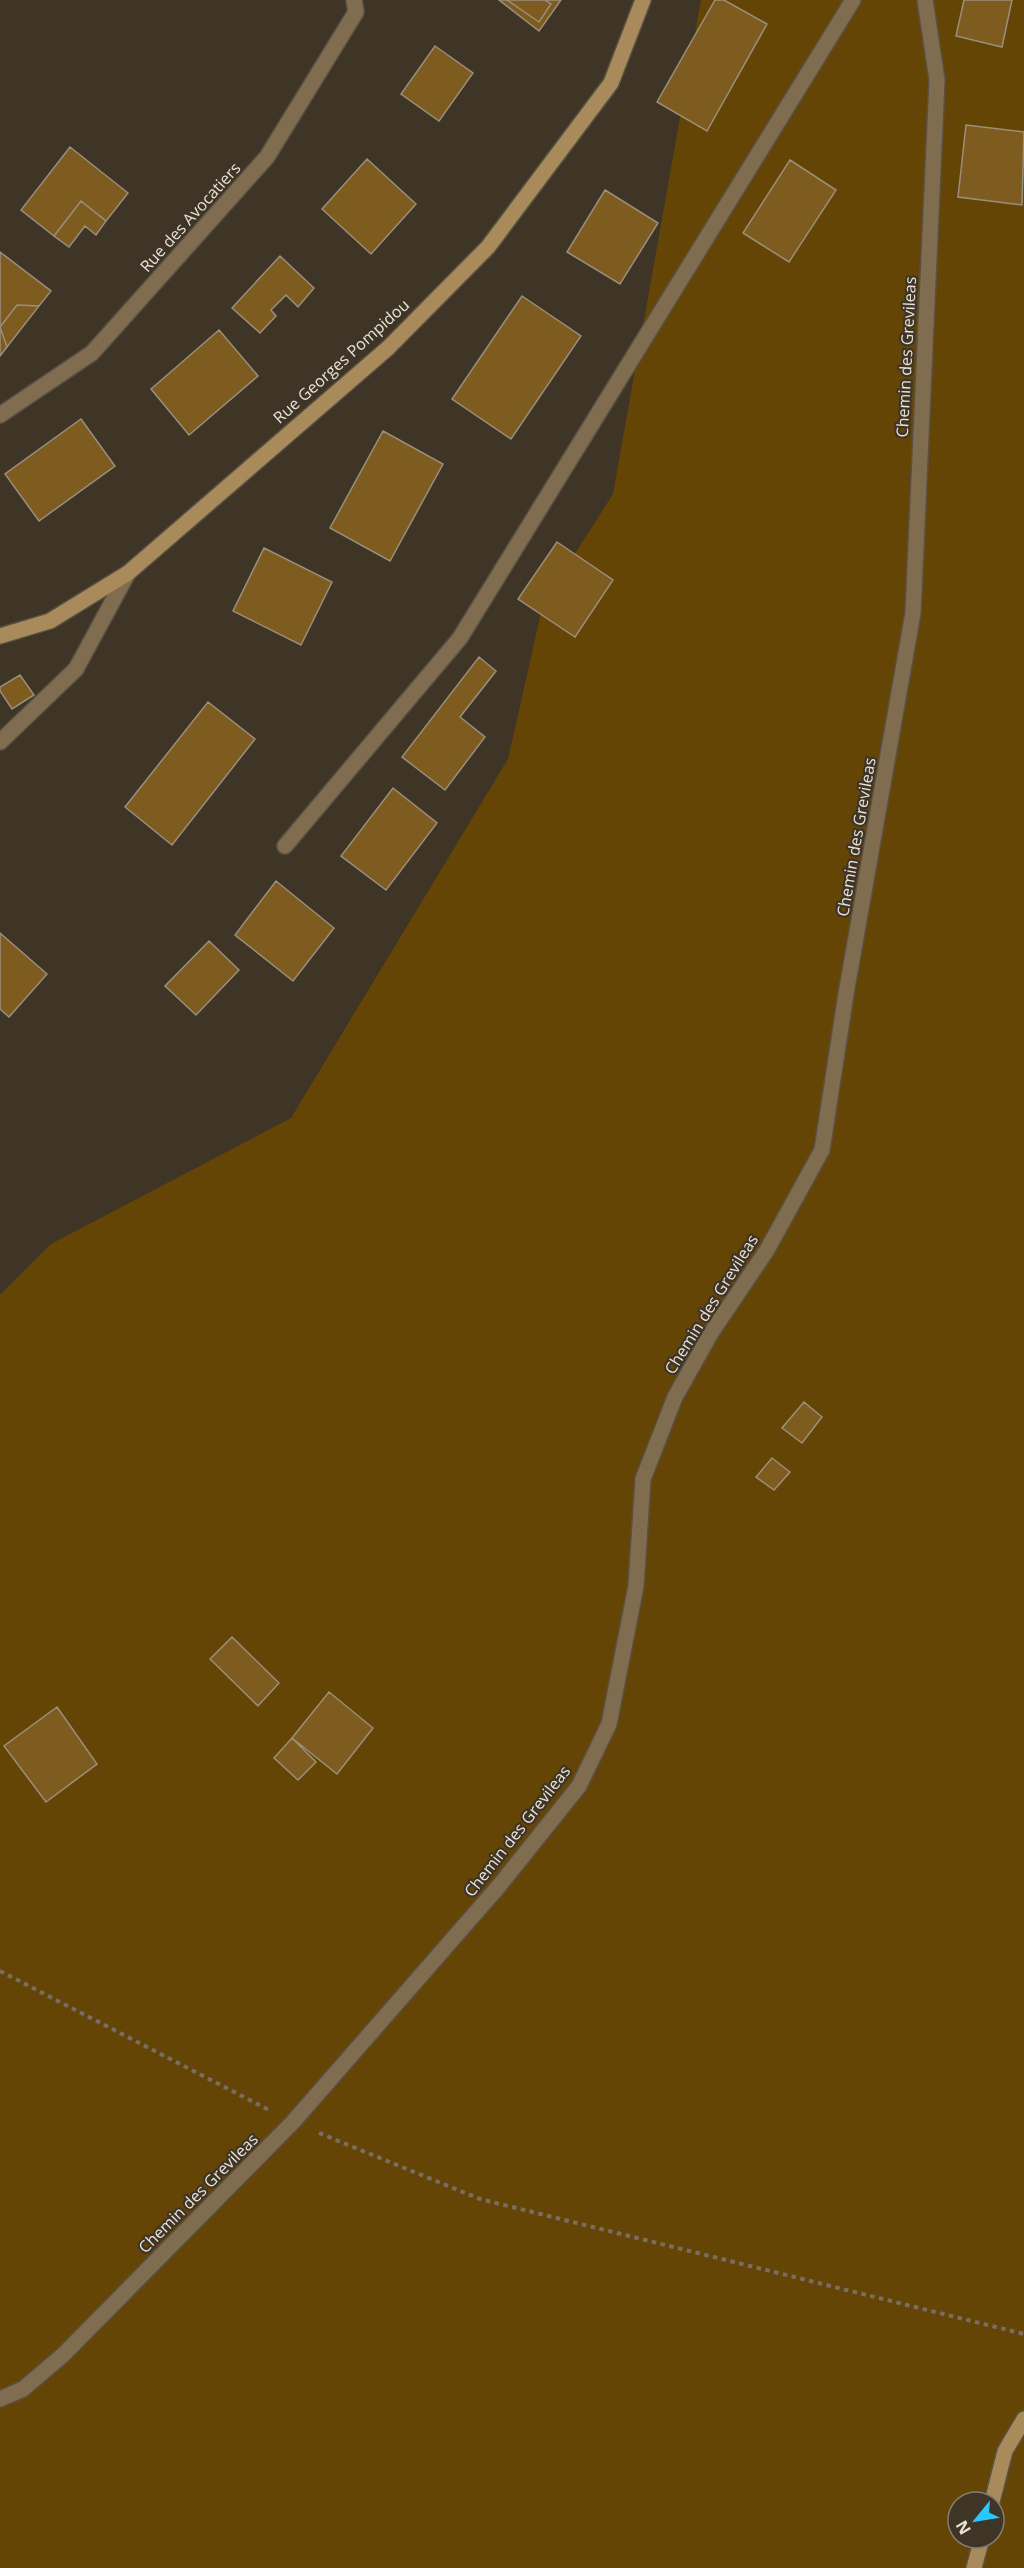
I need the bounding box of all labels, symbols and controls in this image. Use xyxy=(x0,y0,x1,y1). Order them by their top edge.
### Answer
street label: Rue des Avocatiers xyxy=(135,157,245,277)
street label: Chemin des Grevileas xyxy=(891,276,921,438)
street label: Rue Georges Pompidou xyxy=(268,294,414,428)
street label: Chemin des Grevileas xyxy=(831,756,881,918)
street label: Chemin des Grevileas xyxy=(659,1230,763,1378)
street label: Chemin des Grevileas xyxy=(459,1761,575,1901)
street label: Chemin des Grevileas xyxy=(133,2128,263,2258)
north arrow xyxy=(946,2490,1006,2550)
text: N xyxy=(950,2516,976,2539)

